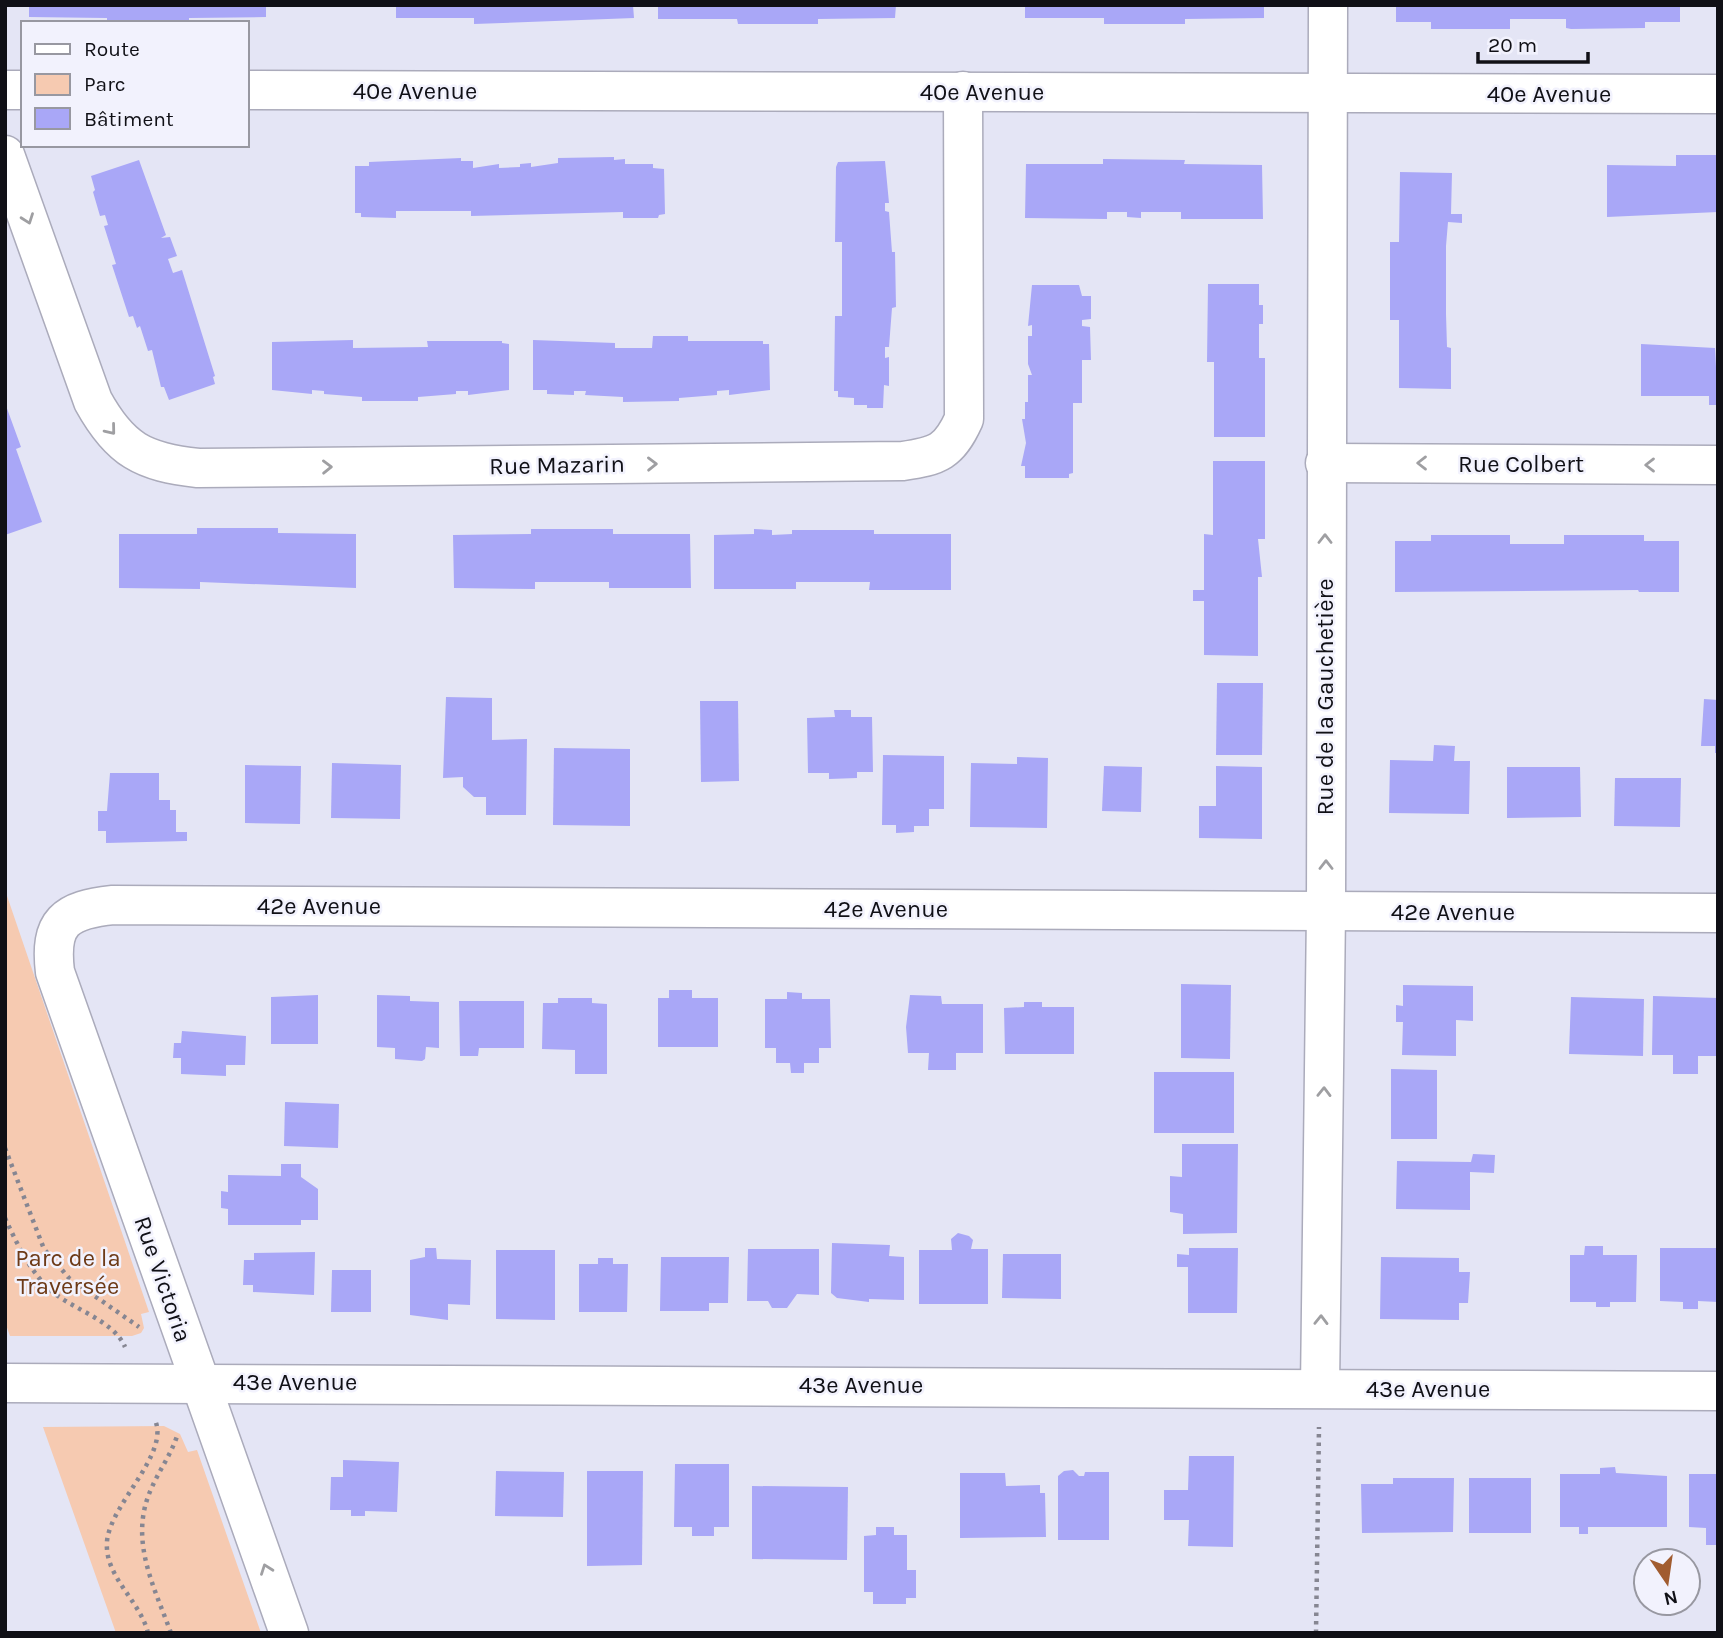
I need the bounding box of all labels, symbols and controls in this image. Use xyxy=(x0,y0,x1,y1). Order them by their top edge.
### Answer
legend xyxy=(21,21,248,147)
scale bar xyxy=(1478,21,1588,65)
text: 20 m xyxy=(1488,33,1537,57)
text: Route xyxy=(84,37,140,61)
text: Parc xyxy=(84,72,126,96)
street label: 40e Avenue xyxy=(353,77,477,105)
street label: 40e Avenue xyxy=(920,78,1044,106)
street label: 40e Avenue xyxy=(1487,80,1611,108)
text: Bâtiment xyxy=(84,107,174,131)
one-way arrow xyxy=(20,213,34,225)
one-way arrow xyxy=(103,422,116,434)
street label: Rue Mazarin xyxy=(489,450,625,480)
street label: Rue Colbert xyxy=(1458,450,1584,478)
one-way arrow xyxy=(1416,455,1427,471)
one-way arrow xyxy=(647,456,658,472)
one-way arrow xyxy=(1644,457,1654,473)
one-way arrow xyxy=(322,459,332,475)
one-way arrow xyxy=(1317,534,1333,544)
street label: Rue de la Gauchetière xyxy=(1311,578,1339,816)
one-way arrow xyxy=(1318,859,1334,870)
street label: 42e Avenue xyxy=(257,892,381,920)
street label: 42e Avenue xyxy=(824,895,948,923)
street label: 42e Avenue xyxy=(1391,898,1515,926)
one-way arrow xyxy=(1316,1087,1331,1098)
street label: Rue Victoria xyxy=(128,1212,198,1346)
park label: Parc de la Traversée xyxy=(15,1244,121,1300)
one-way arrow xyxy=(1313,1314,1329,1325)
street label: 43e Avenue xyxy=(233,1368,357,1396)
street label: 43e Avenue xyxy=(799,1371,923,1399)
street label: 43e Avenue xyxy=(1366,1375,1490,1403)
north arrow xyxy=(1632,1547,1702,1617)
one-way arrow xyxy=(260,1563,274,1575)
text: N xyxy=(1661,1585,1680,1610)

